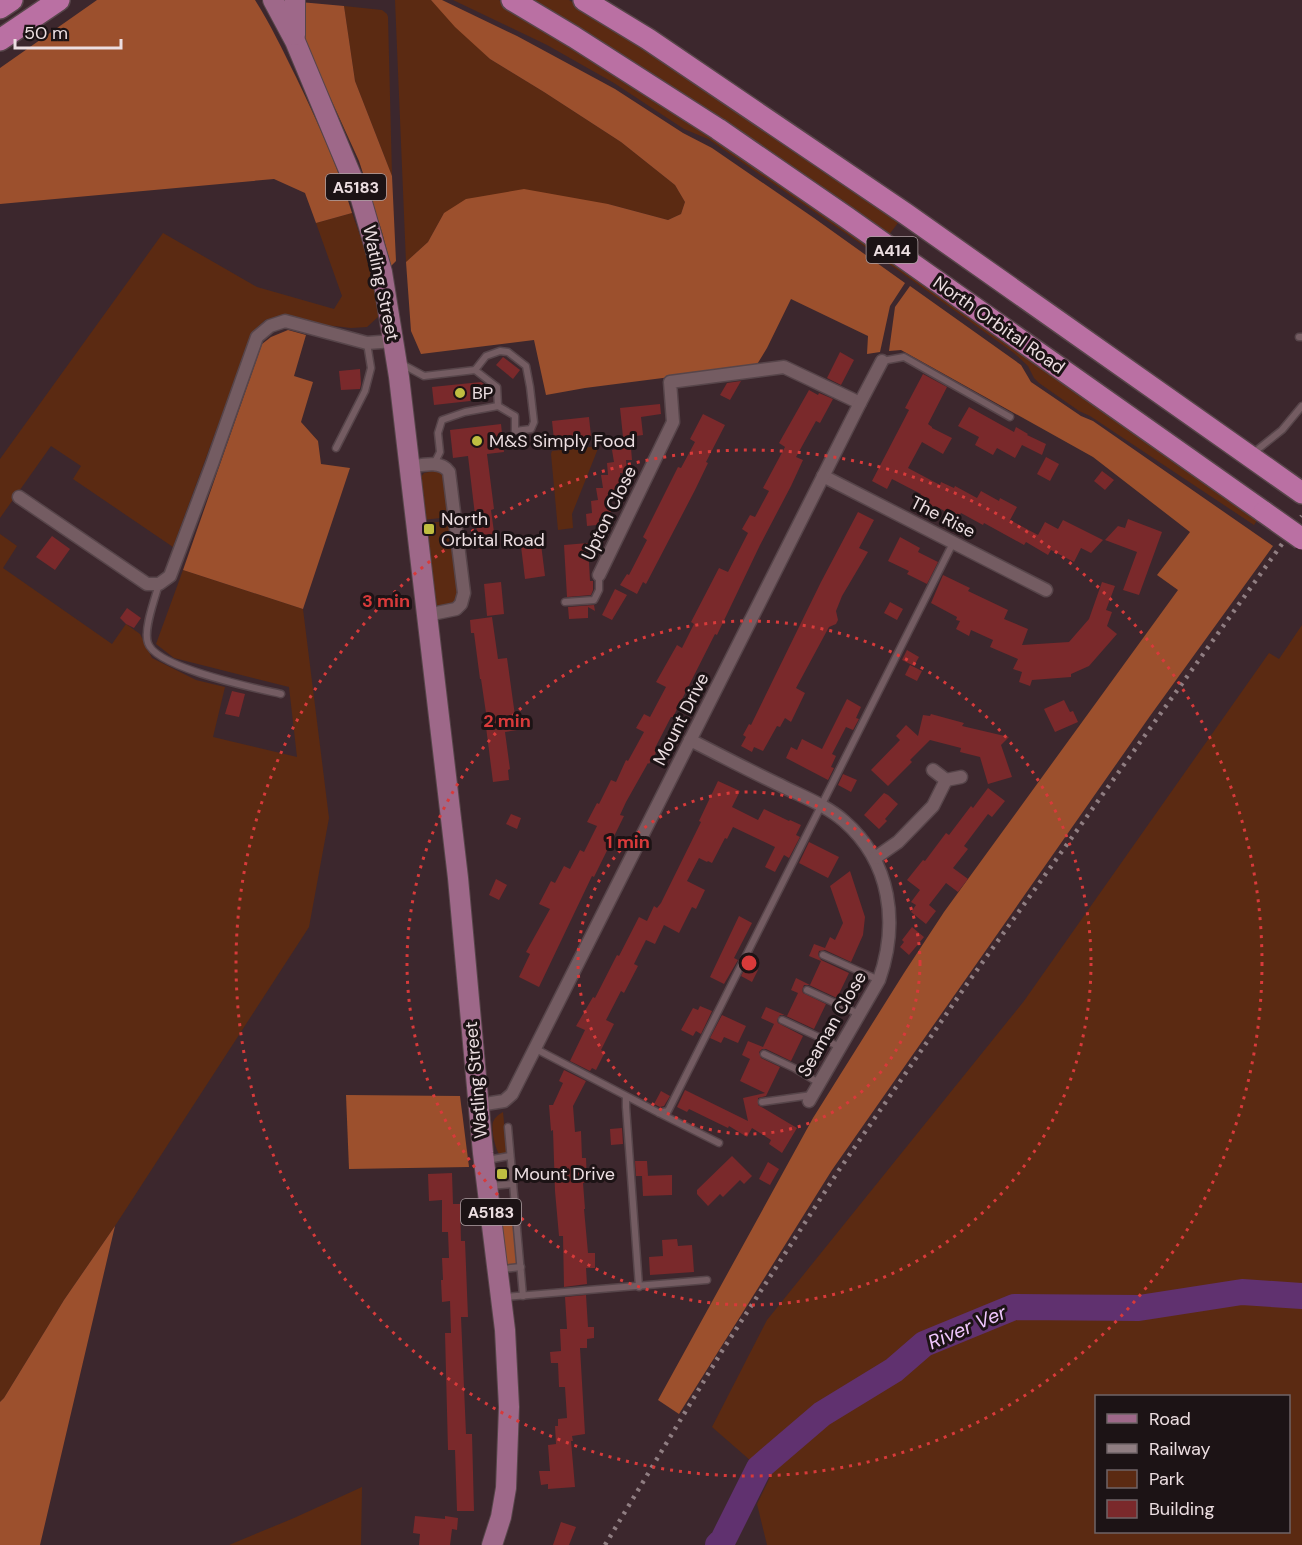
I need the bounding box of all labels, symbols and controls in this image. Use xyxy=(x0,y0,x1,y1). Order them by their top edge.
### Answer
scale bar xyxy=(15,12,122,50)
text: 50 m xyxy=(24,21,68,45)
road number: A5183 xyxy=(326,174,386,200)
street label: Watling Street xyxy=(357,223,405,343)
road number: A414 xyxy=(866,237,918,263)
street label: North Orbital Road xyxy=(928,271,1070,379)
place label: BP xyxy=(472,381,493,405)
marker: BP xyxy=(453,386,467,400)
place label: M&S Simply Food xyxy=(489,429,635,453)
marker: M&S Simply Food xyxy=(470,434,484,448)
street label: Upton Close xyxy=(576,462,642,564)
street label: The Rise xyxy=(906,490,980,544)
place label: North Orbital Road xyxy=(441,507,545,552)
marker: North Orbital Road xyxy=(422,522,436,536)
text: 3 min xyxy=(362,589,410,613)
street label: Mount Drive xyxy=(647,669,715,769)
text: 2 min xyxy=(483,709,531,733)
text: 1 min xyxy=(606,830,650,854)
centre of rings xyxy=(739,953,759,973)
street label: Seaman Close xyxy=(792,967,872,1081)
street label: Watling Street xyxy=(459,1020,493,1140)
place label: Mount Drive xyxy=(514,1162,615,1186)
marker: Mount Drive xyxy=(495,1167,509,1181)
road number: A5183 xyxy=(461,1199,521,1225)
water label: River Ver xyxy=(924,1299,1011,1355)
legend xyxy=(1095,1395,1290,1533)
text: Road xyxy=(1149,1407,1191,1431)
text: Railway xyxy=(1149,1437,1211,1461)
text: Park xyxy=(1149,1467,1185,1491)
text: Building xyxy=(1149,1497,1214,1521)

